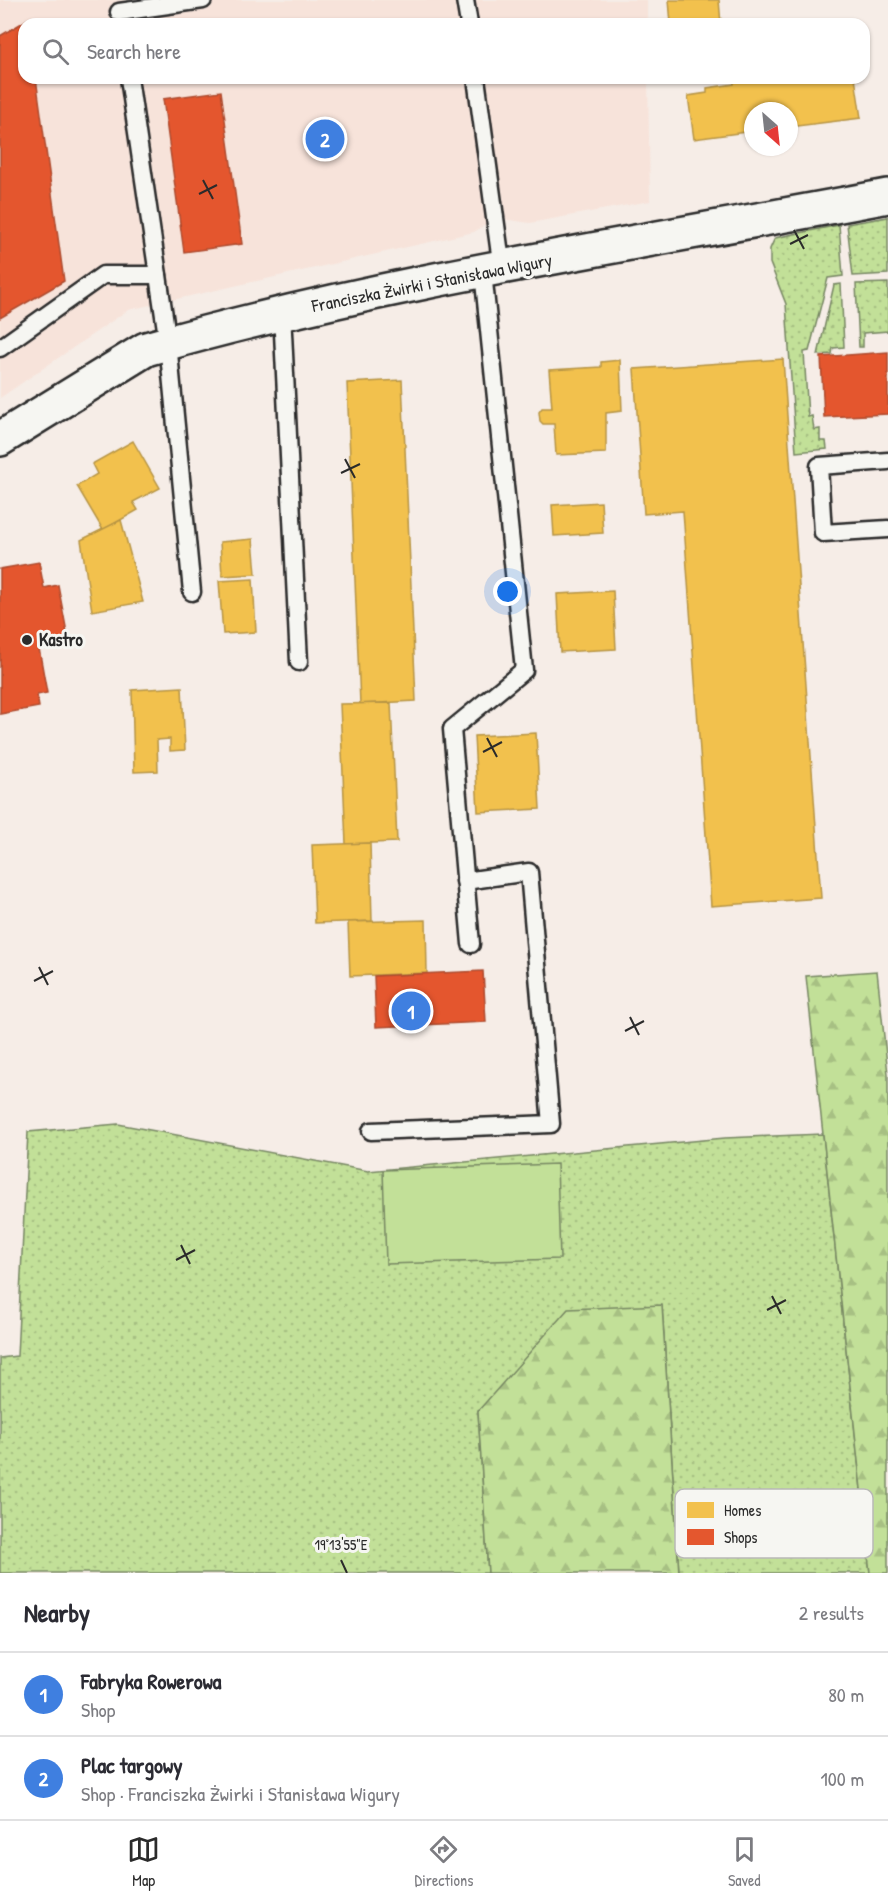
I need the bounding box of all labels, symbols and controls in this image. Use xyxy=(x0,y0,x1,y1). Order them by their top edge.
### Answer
search box xyxy=(18,18,870,84)
icon: search xyxy=(39,35,72,68)
text: Search here xyxy=(87,36,181,66)
north arrow xyxy=(744,102,798,156)
pin: 2 xyxy=(306,116,344,162)
street label: Franciszka Żwirki i Stanisława Wigury xyxy=(309,247,555,318)
your location xyxy=(493,577,522,606)
place label: Kastro xyxy=(39,627,84,652)
marker: Kastro xyxy=(20,633,34,647)
pin: 1 xyxy=(392,988,430,1034)
legend xyxy=(675,1489,873,1558)
text: Homes xyxy=(724,1499,761,1521)
text: Shops xyxy=(724,1526,758,1548)
text: 19°13'55"E xyxy=(315,1534,368,1555)
text: Nearby xyxy=(24,1595,90,1630)
text: 2 results xyxy=(799,1599,864,1626)
text: Fabryka Rowerowa xyxy=(81,1666,221,1696)
text: 1 xyxy=(40,1681,47,1708)
text: 80 m xyxy=(828,1681,864,1708)
text: Shop xyxy=(81,1696,115,1723)
text: Plac targowy xyxy=(81,1750,182,1780)
text: 2 xyxy=(39,1765,48,1792)
text: 100 m xyxy=(821,1765,864,1792)
text: Shop · Franciszka Żwirki i Stanisława Wigury xyxy=(81,1780,400,1807)
tab: Map xyxy=(127,1833,160,1891)
tab: Directions xyxy=(415,1833,473,1891)
tab: Saved xyxy=(728,1833,761,1891)

